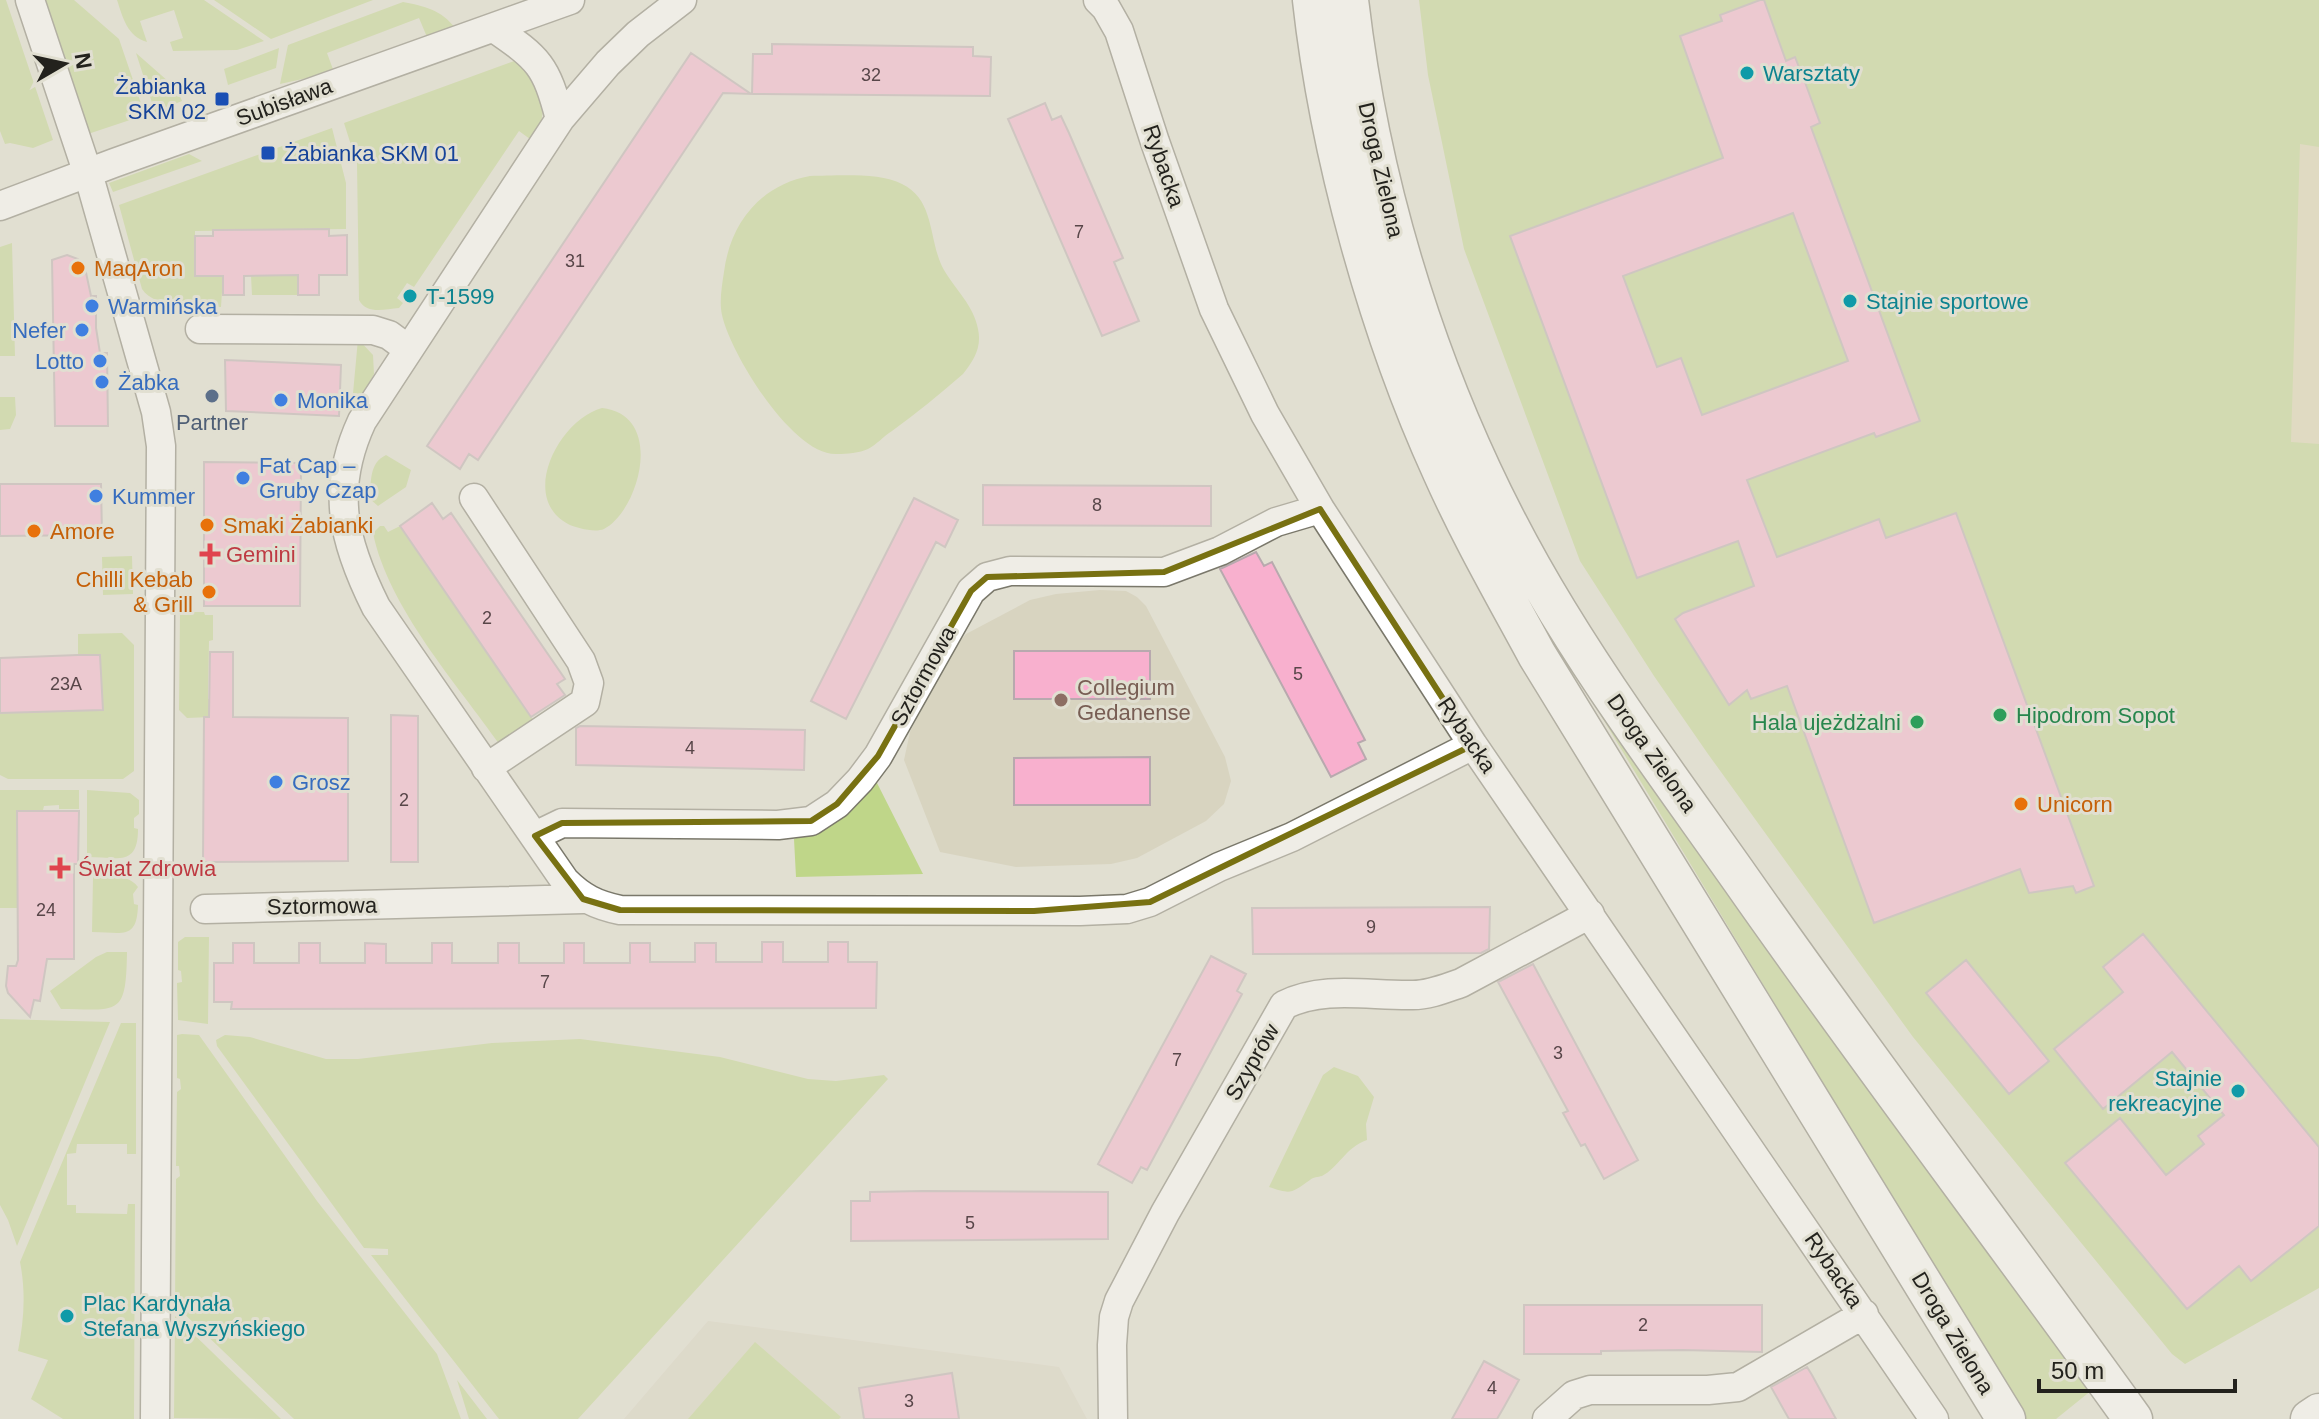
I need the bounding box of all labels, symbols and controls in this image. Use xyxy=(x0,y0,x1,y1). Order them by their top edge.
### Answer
north arrow xyxy=(24,24,104,104)
text: N xyxy=(70,51,97,71)
place label: Warsztaty xyxy=(1763,61,1860,86)
marker: Warsztaty xyxy=(1738,64,1756,82)
house number: 32 xyxy=(861,65,881,85)
street label: Subisława xyxy=(233,73,336,131)
place label: Żabianka SKM 02 xyxy=(115,74,207,124)
marker: Żabianka SKM 02 xyxy=(213,90,231,108)
street label: Droga Zielona xyxy=(1353,100,1409,241)
street label: Rybacka xyxy=(1138,121,1190,211)
place label: Żabianka SKM 01 xyxy=(284,141,459,166)
marker: Żabianka SKM 01 xyxy=(259,144,277,162)
house number: 7 xyxy=(1074,222,1084,242)
house number: 31 xyxy=(565,251,585,271)
place label: MaqAron xyxy=(94,256,183,281)
marker: MaqAron xyxy=(69,259,87,277)
place label: T-1599 xyxy=(426,284,495,309)
marker: T-1599 xyxy=(401,287,419,305)
place label: Stajnie sportowe xyxy=(1866,289,2029,314)
marker: Stajnie sportowe xyxy=(1841,292,1859,310)
place label: Warmińska xyxy=(108,294,218,319)
marker: Warmińska xyxy=(83,297,101,315)
place label: Nefer xyxy=(12,318,66,343)
marker: Nefer xyxy=(73,321,91,339)
place label: Lotto xyxy=(35,349,84,374)
marker: Lotto xyxy=(91,352,109,370)
place label: Żabka xyxy=(118,370,180,395)
marker: Żabka xyxy=(93,373,111,391)
marker: Partner xyxy=(203,387,221,405)
place label: Monika xyxy=(297,388,369,413)
marker: Monika xyxy=(272,391,290,409)
place label: Partner xyxy=(176,410,248,435)
place label: Fat Cap – Gruby Czap xyxy=(259,453,376,503)
marker: Fat Cap – Gruby Czap xyxy=(234,469,252,487)
place label: Kummer xyxy=(112,484,195,509)
marker: Kummer xyxy=(87,487,105,505)
house number: 8 xyxy=(1092,495,1102,515)
place label: Smaki Żabianki xyxy=(223,513,373,538)
marker: Smaki Żabianki xyxy=(198,516,216,534)
place label: Amore xyxy=(50,519,115,544)
marker: Amore xyxy=(25,522,43,540)
place label: Gemini xyxy=(226,542,296,567)
marker: Gemini xyxy=(201,545,219,563)
place label: Chilli Kebab & Grill xyxy=(76,567,193,617)
marker: Chilli Kebab & Grill xyxy=(200,583,218,601)
house number: 2 xyxy=(482,608,492,628)
street label: Sztormowa xyxy=(885,621,961,730)
house number: 5 xyxy=(1293,664,1303,684)
house number: 23A xyxy=(50,674,82,694)
place label: Collegium Gedanense xyxy=(1077,675,1191,725)
street label: Droga Zielona xyxy=(1602,689,1702,817)
marker: Collegium Gedanense xyxy=(1052,691,1070,709)
street label: Rybacka xyxy=(1433,693,1502,778)
place label: Hipodrom Sopot xyxy=(2016,703,2175,728)
marker: Hipodrom Sopot xyxy=(1991,706,2009,724)
place label: Hala ujeżdżalni xyxy=(1752,710,1901,735)
marker: Hala ujeżdżalni xyxy=(1908,713,1926,731)
house number: 4 xyxy=(685,738,695,758)
place label: Grosz xyxy=(292,770,351,795)
marker: Grosz xyxy=(267,773,285,791)
house number: 2 xyxy=(399,790,409,810)
place label: Unicorn xyxy=(2037,792,2113,817)
marker: Unicorn xyxy=(2012,795,2030,813)
place label: Świat Zdrowia xyxy=(78,856,217,881)
marker: Świat Zdrowia xyxy=(49,857,71,879)
street label: Sztormowa xyxy=(267,893,378,919)
house number: 24 xyxy=(36,900,56,920)
house number: 9 xyxy=(1366,917,1376,937)
house number: 7 xyxy=(540,972,550,992)
street label: Szyprów xyxy=(1220,1019,1284,1105)
house number: 3 xyxy=(1553,1043,1563,1063)
house number: 7 xyxy=(1172,1050,1182,1070)
place label: Stajnie rekreacyjne xyxy=(2108,1066,2222,1116)
marker: Stajnie rekreacyjne xyxy=(2229,1082,2247,1100)
house number: 5 xyxy=(965,1213,975,1233)
street label: Rybacka xyxy=(1800,1228,1869,1313)
street label: Droga Zielona xyxy=(1907,1267,2000,1399)
place label: Plac Kardynała Stefana Wyszyńskiego xyxy=(83,1291,305,1341)
marker: Plac Kardynała Stefana Wyszyńskiego xyxy=(58,1307,76,1325)
house number: 2 xyxy=(1638,1315,1648,1335)
scale bar xyxy=(2039,1343,2235,1393)
text: 50 m xyxy=(2051,1357,2104,1384)
house number: 4 xyxy=(1487,1378,1497,1398)
house number: 3 xyxy=(904,1391,914,1411)

